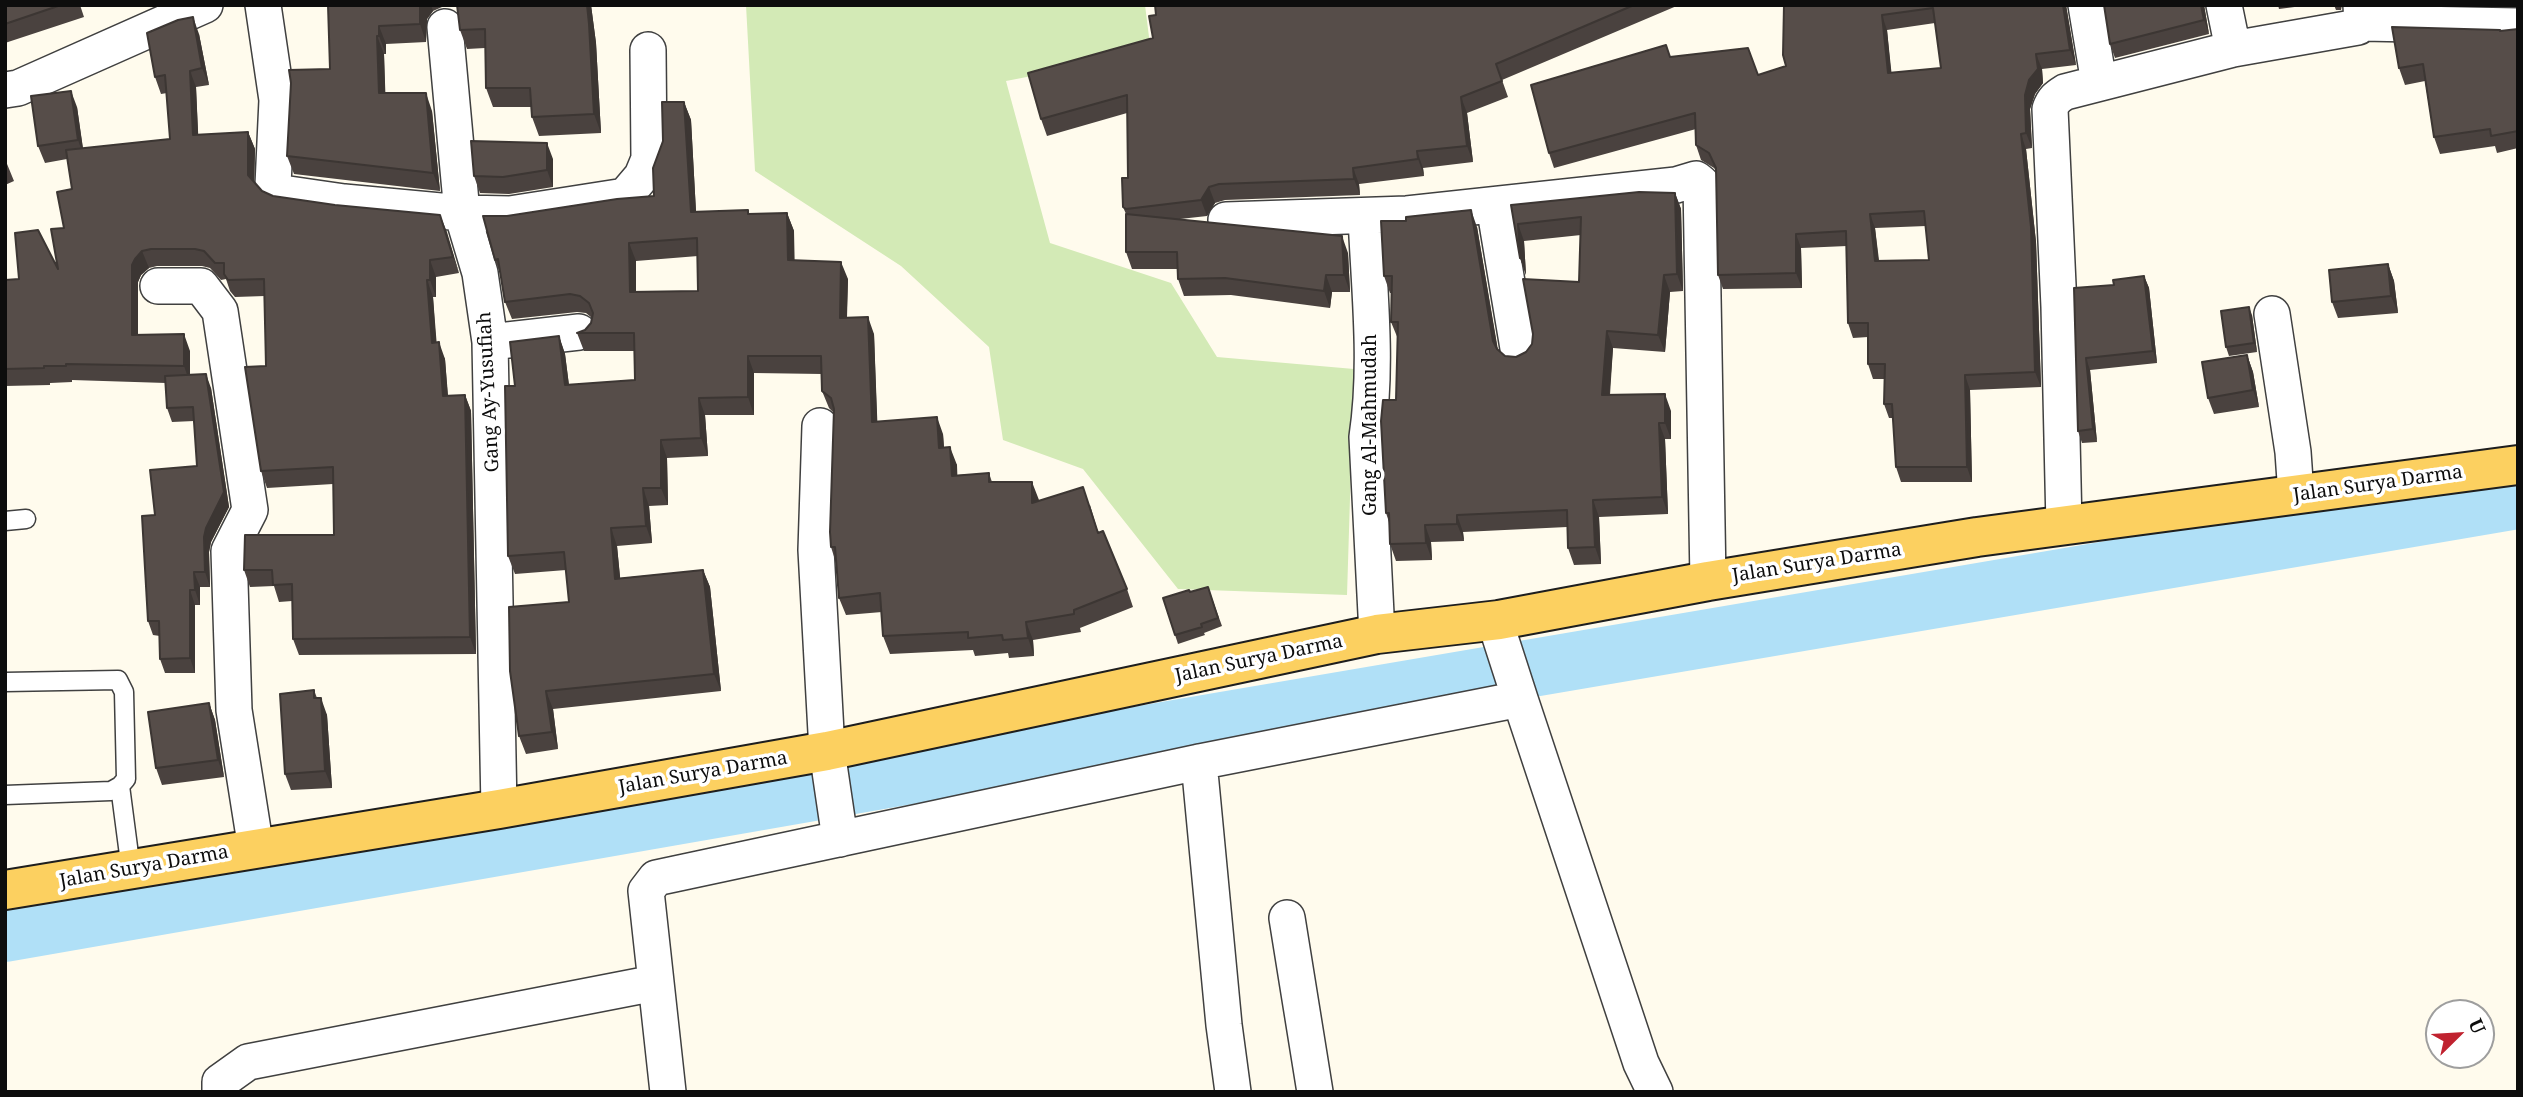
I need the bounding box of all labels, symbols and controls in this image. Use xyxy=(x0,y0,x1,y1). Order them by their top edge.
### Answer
street label: Gang Ay-Yusufiah xyxy=(473,311,505,473)
street label: Gang Al-Mahmudah xyxy=(1360,334,1382,516)
street label: Jalan Surya Darma xyxy=(2292,461,2464,507)
street label: Jalan Surya Darma xyxy=(1731,538,1903,588)
street label: Jalan Surya Darma xyxy=(1173,630,1345,688)
street label: Jalan Surya Darma xyxy=(617,747,789,799)
street label: Jalan Surya Darma xyxy=(58,841,230,893)
north arrow xyxy=(2425,999,2495,1069)
text: U xyxy=(2463,1014,2492,1038)

